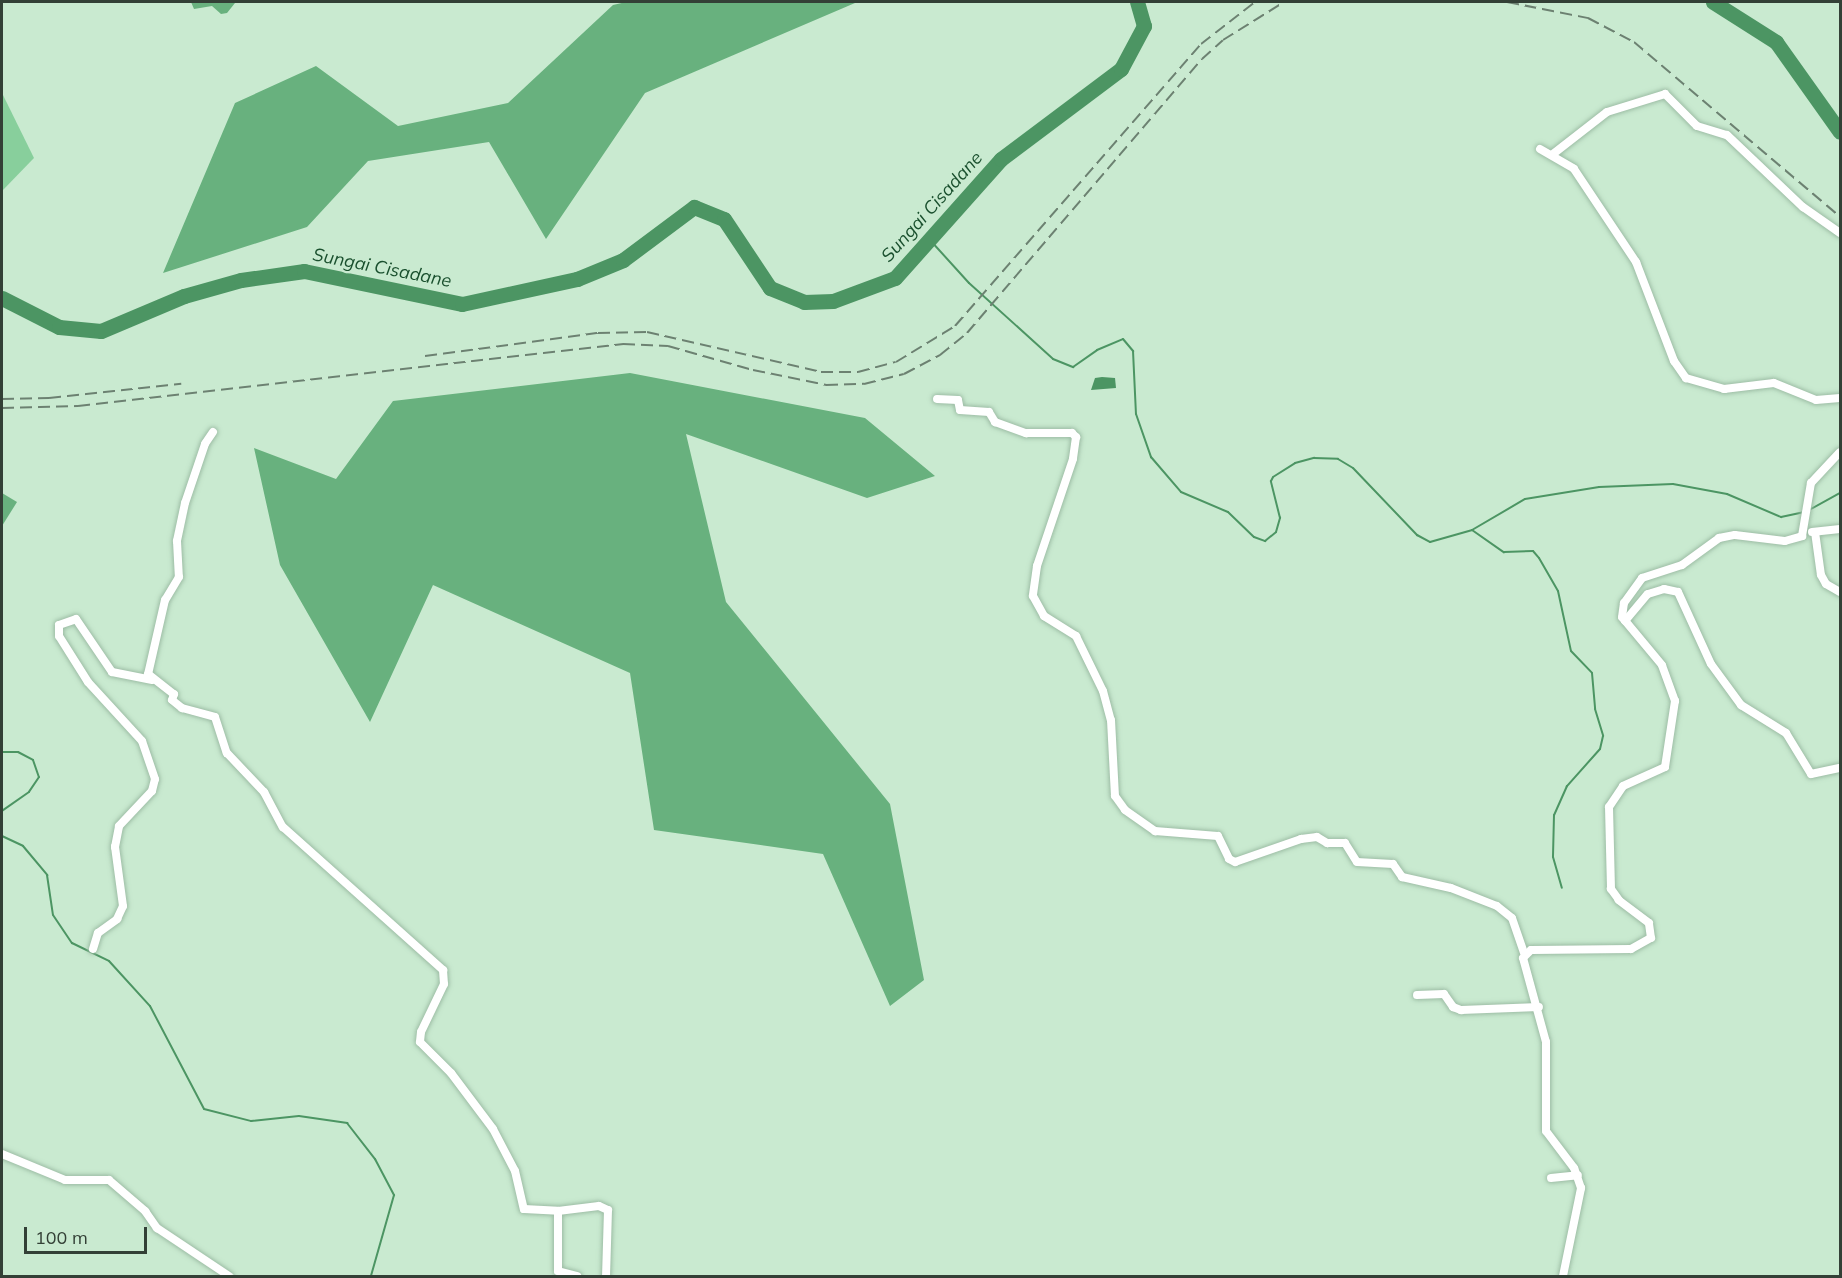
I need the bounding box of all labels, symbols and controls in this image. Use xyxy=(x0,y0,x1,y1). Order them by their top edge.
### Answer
water label: Sungai Cisadane xyxy=(877,147,987,267)
water label: Sungai Cisadane xyxy=(311,244,453,292)
scale bar xyxy=(27,1215,150,1253)
text: 100 m xyxy=(35,1226,88,1249)

